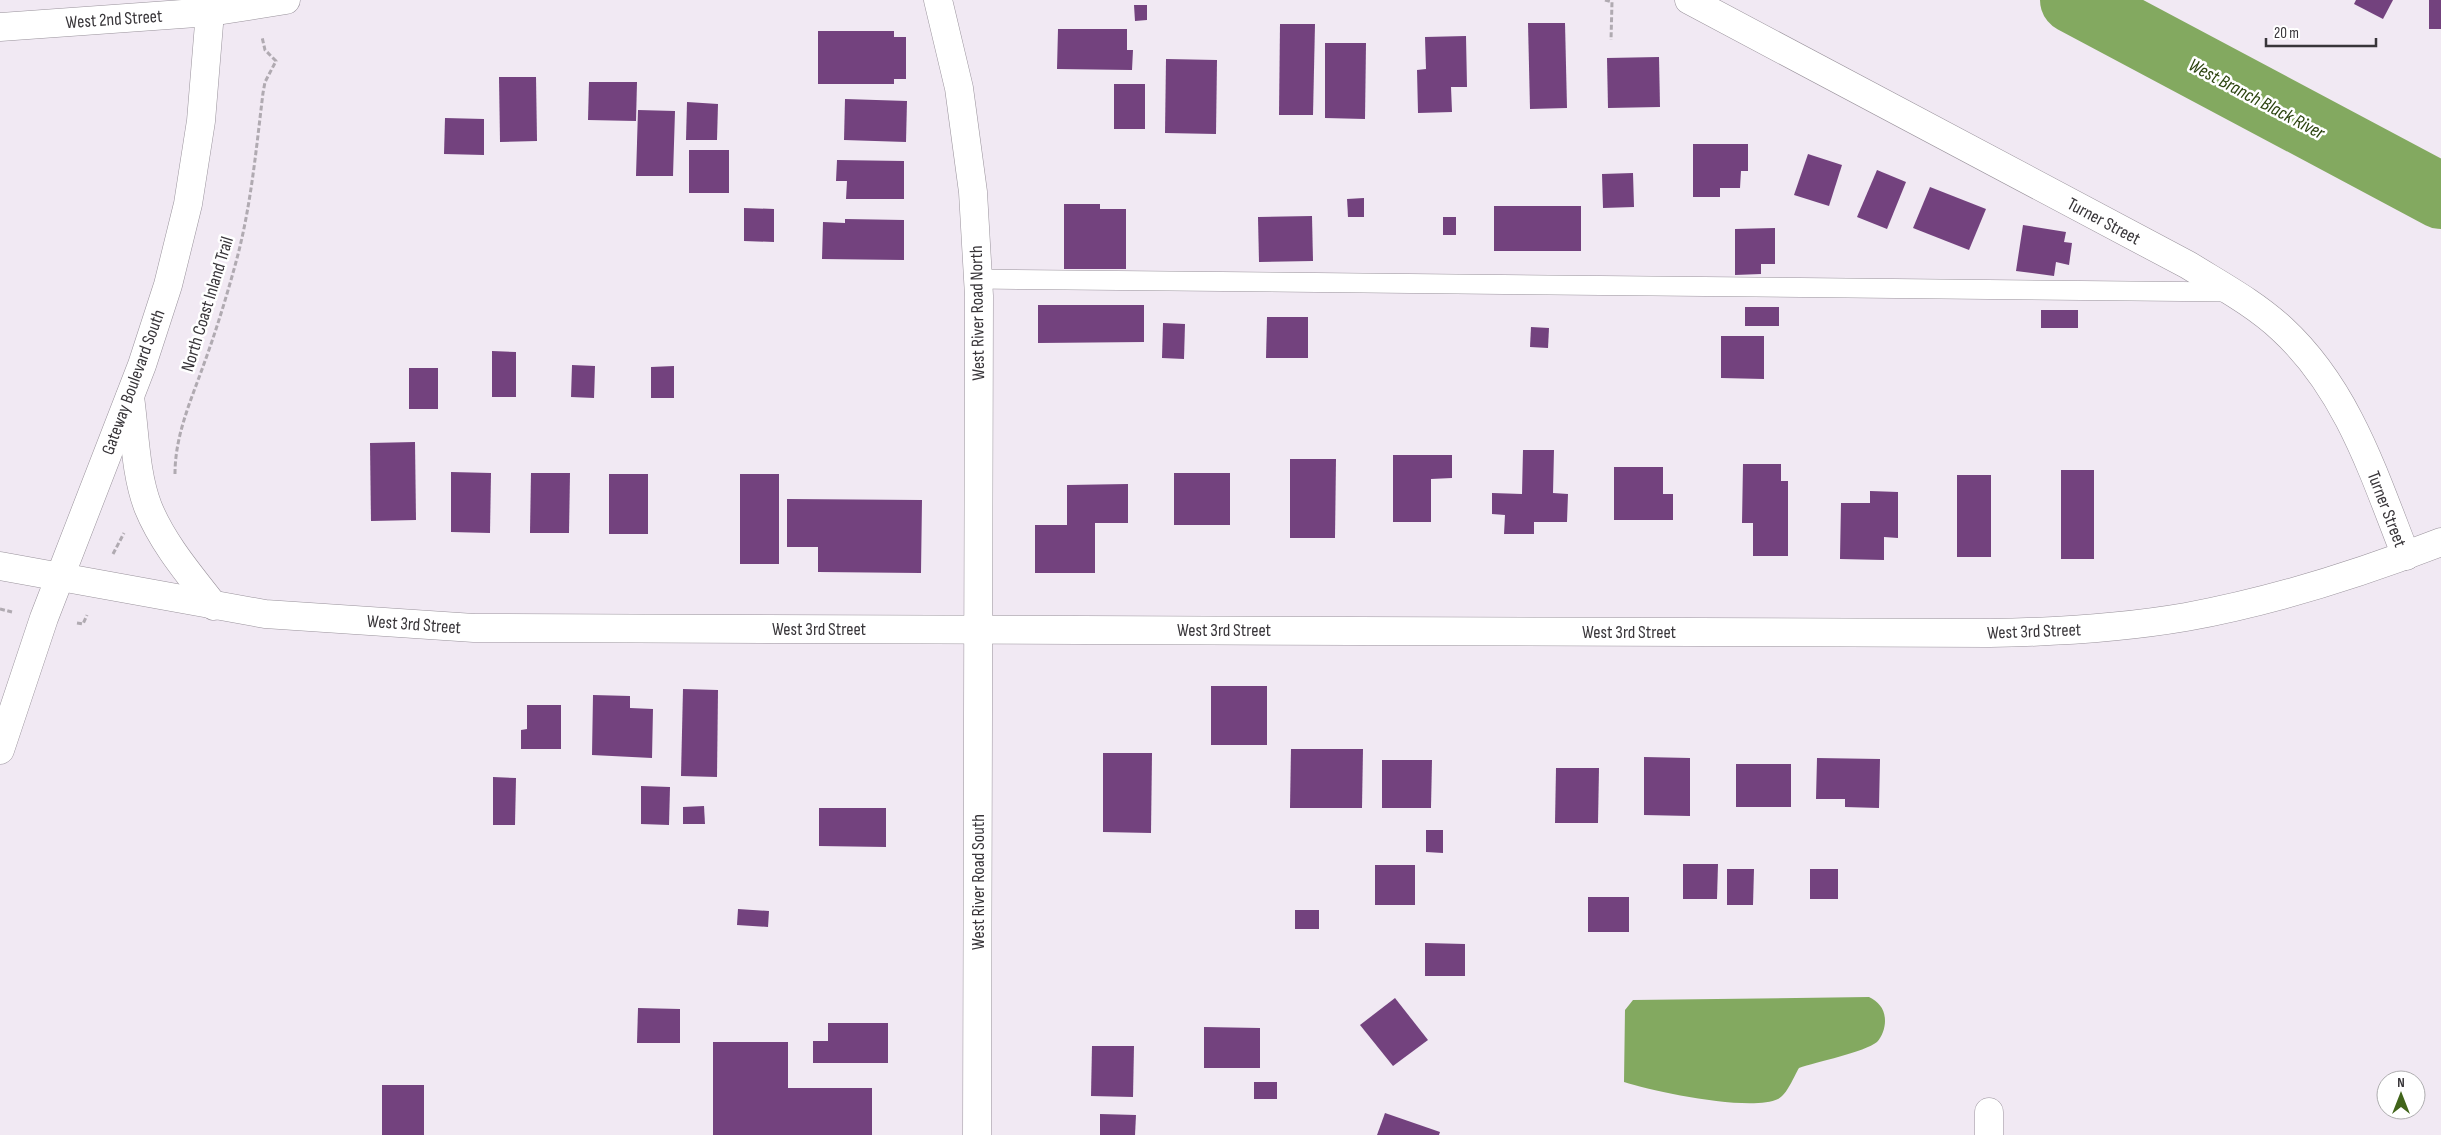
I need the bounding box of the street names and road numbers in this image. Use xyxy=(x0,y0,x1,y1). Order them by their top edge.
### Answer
street label: West 2nd Street xyxy=(65,6,164,33)
street label: Turner Street xyxy=(2064,193,2144,250)
street label: North Coast Inland Trail xyxy=(177,234,238,374)
street label: West River Road North xyxy=(966,245,989,381)
street label: Gateway Boulevard South xyxy=(97,307,170,458)
street label: Turner Street xyxy=(2362,468,2411,551)
street label: West 3rd Street xyxy=(366,611,462,638)
street label: West 3rd Street xyxy=(772,619,867,640)
street label: West 3rd Street xyxy=(1987,619,2082,644)
street label: West 3rd Street xyxy=(1177,620,1272,641)
street label: West 3rd Street xyxy=(1582,622,1677,643)
street label: West River Road South xyxy=(968,814,989,950)

